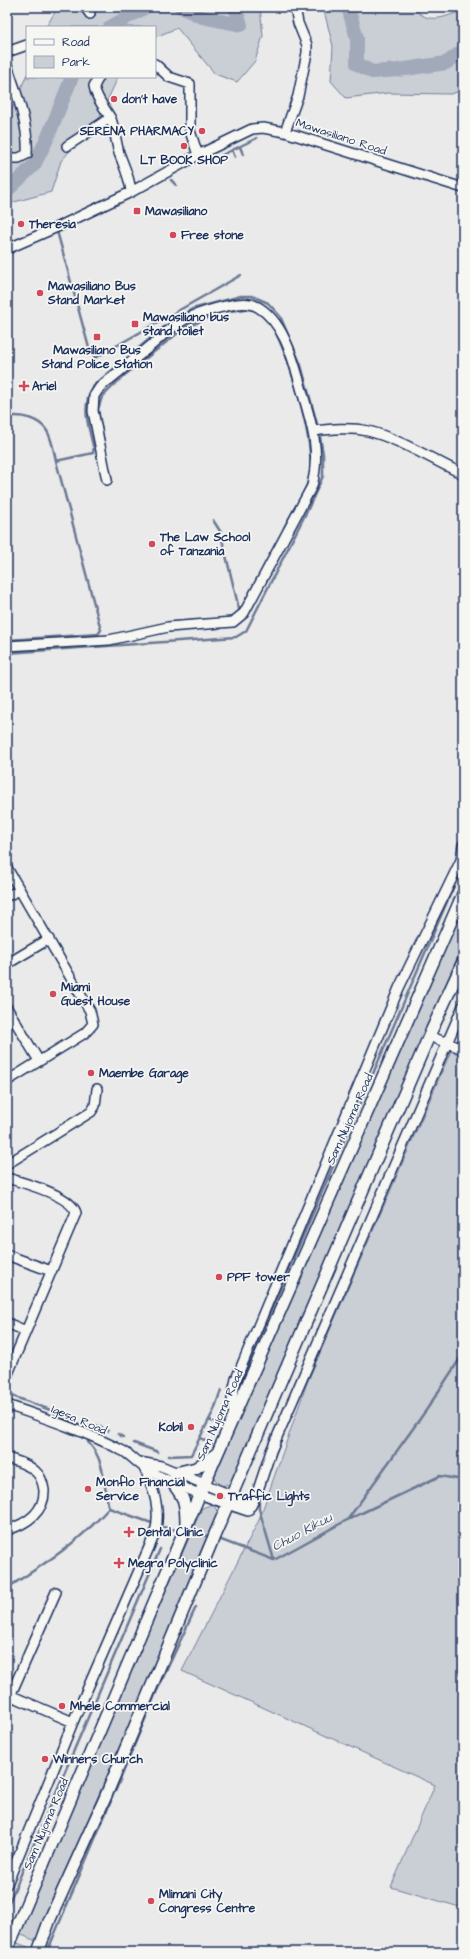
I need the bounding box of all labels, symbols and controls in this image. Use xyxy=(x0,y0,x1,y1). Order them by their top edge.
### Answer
legend xyxy=(26,26,156,78)
text: Road xyxy=(62,34,90,51)
text: Park xyxy=(62,54,90,71)
place label: don't have xyxy=(121,91,178,108)
marker: don't have xyxy=(109,94,119,104)
street label: Mawasiliano Road xyxy=(293,114,389,160)
place label: SERENA PHARMACY xyxy=(79,123,195,140)
marker: SERENA PHARMACY xyxy=(197,126,207,136)
marker: LT BOOK SHOP xyxy=(179,141,189,151)
place label: LT BOOK SHOP xyxy=(140,152,228,169)
place label: Mawasiliano xyxy=(145,203,207,220)
marker: Mawasiliano xyxy=(132,206,142,216)
place label: Theresia xyxy=(28,216,77,233)
marker: Theresia xyxy=(16,219,26,229)
place label: Free stone xyxy=(181,227,244,244)
marker: Free stone xyxy=(168,230,178,240)
place label: Mawasiliano Bus Stand Market xyxy=(47,278,136,309)
marker: Mawasiliano Bus Stand Market xyxy=(35,288,45,298)
place label: Mawasiliano bus stand toilet xyxy=(143,309,229,340)
marker: Mawasiliano bus stand toilet xyxy=(130,319,140,329)
marker: Mawasiliano Bus Stand Police Station xyxy=(92,332,102,342)
place label: Mawasiliano Bus Stand Police Station xyxy=(41,342,152,373)
place label: Ariel xyxy=(32,378,57,395)
marker: Ariel xyxy=(19,381,29,391)
place label: The Law School of Tanzania xyxy=(159,529,250,560)
marker: The Law School of Tanzania xyxy=(147,539,157,549)
place label: Miami Guest House xyxy=(61,979,131,1010)
marker: Miami Guest House xyxy=(48,989,58,999)
place label: Maembe Garage xyxy=(99,1065,189,1084)
marker: Maembe Garage xyxy=(86,1068,96,1078)
street label: Sam Nujoma Road xyxy=(322,1071,378,1167)
place label: PPF tower xyxy=(227,1269,290,1286)
marker: PPF tower xyxy=(214,1272,224,1282)
street label: Sam Nujoma Road xyxy=(192,1367,248,1463)
street label: Igesa Road xyxy=(48,1401,109,1440)
place label: Kobil xyxy=(159,1419,183,1436)
marker: Kobil xyxy=(186,1422,196,1432)
place label: Monflo Financial Service xyxy=(95,1474,185,1505)
marker: Monflo Financial Service xyxy=(83,1484,93,1494)
place label: Traffic Lights xyxy=(227,1488,310,1507)
marker: Traffic Lights xyxy=(215,1491,225,1501)
water label: Chuo Kikuu xyxy=(269,1508,336,1555)
place label: Dental Clinic xyxy=(138,1524,204,1541)
marker: Dental Clinic xyxy=(123,1526,135,1538)
place label: Megra Polyclinic xyxy=(128,1555,218,1574)
marker: Megra Polyclinic xyxy=(113,1557,125,1569)
place label: Mhele Commercial xyxy=(70,1698,170,1715)
marker: Mhele Commercial xyxy=(57,1701,67,1711)
place label: Winners Church xyxy=(52,1751,144,1768)
marker: Winners Church xyxy=(40,1754,50,1764)
street label: Sam Nujoma Road xyxy=(19,1775,73,1873)
place label: Mlimani City Congress Centre xyxy=(159,1886,256,1919)
marker: Mlimani City Congress Centre xyxy=(146,1896,156,1906)

